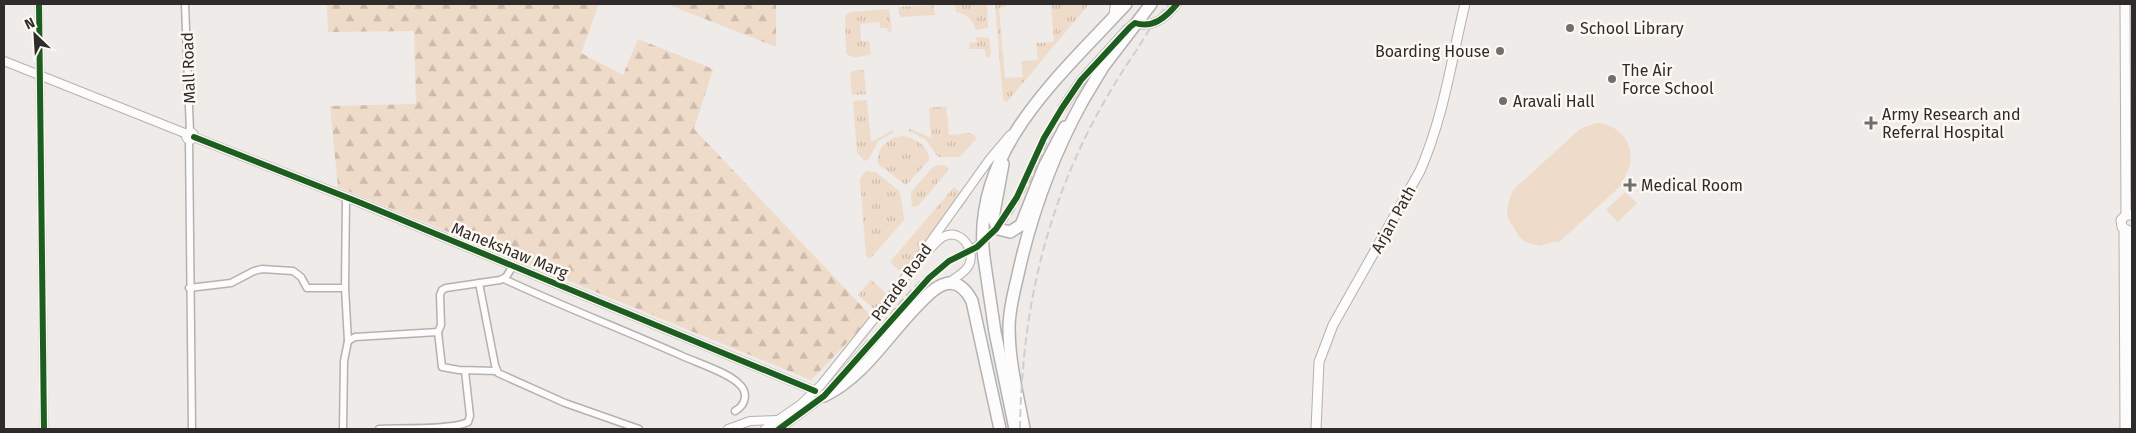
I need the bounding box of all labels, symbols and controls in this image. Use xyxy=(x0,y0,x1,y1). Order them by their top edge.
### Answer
north arrow xyxy=(10,10,60,60)
text: N xyxy=(22,14,38,33)
place label: School Library xyxy=(1580,19,1684,38)
marker: School Library xyxy=(1564,22,1576,34)
street label: Mall Road xyxy=(178,32,199,104)
place label: Boarding House xyxy=(1375,42,1490,61)
marker: Boarding House xyxy=(1494,45,1506,57)
place label: The Air Force School xyxy=(1622,61,1714,98)
marker: The Air Force School xyxy=(1606,73,1618,85)
place label: Aravali Hall xyxy=(1513,92,1595,111)
marker: Aravali Hall xyxy=(1497,95,1509,107)
place label: Army Research and Referral Hospital xyxy=(1882,105,2021,142)
marker: Army Research and Referral Hospital xyxy=(1864,116,1878,130)
place label: Medical Room xyxy=(1641,176,1743,195)
marker: Medical Room xyxy=(1623,178,1637,192)
street label: Arjan Path xyxy=(1367,182,1420,256)
street label: Manekshaw Marg xyxy=(449,218,571,283)
street label: Parade Road xyxy=(867,240,936,325)

